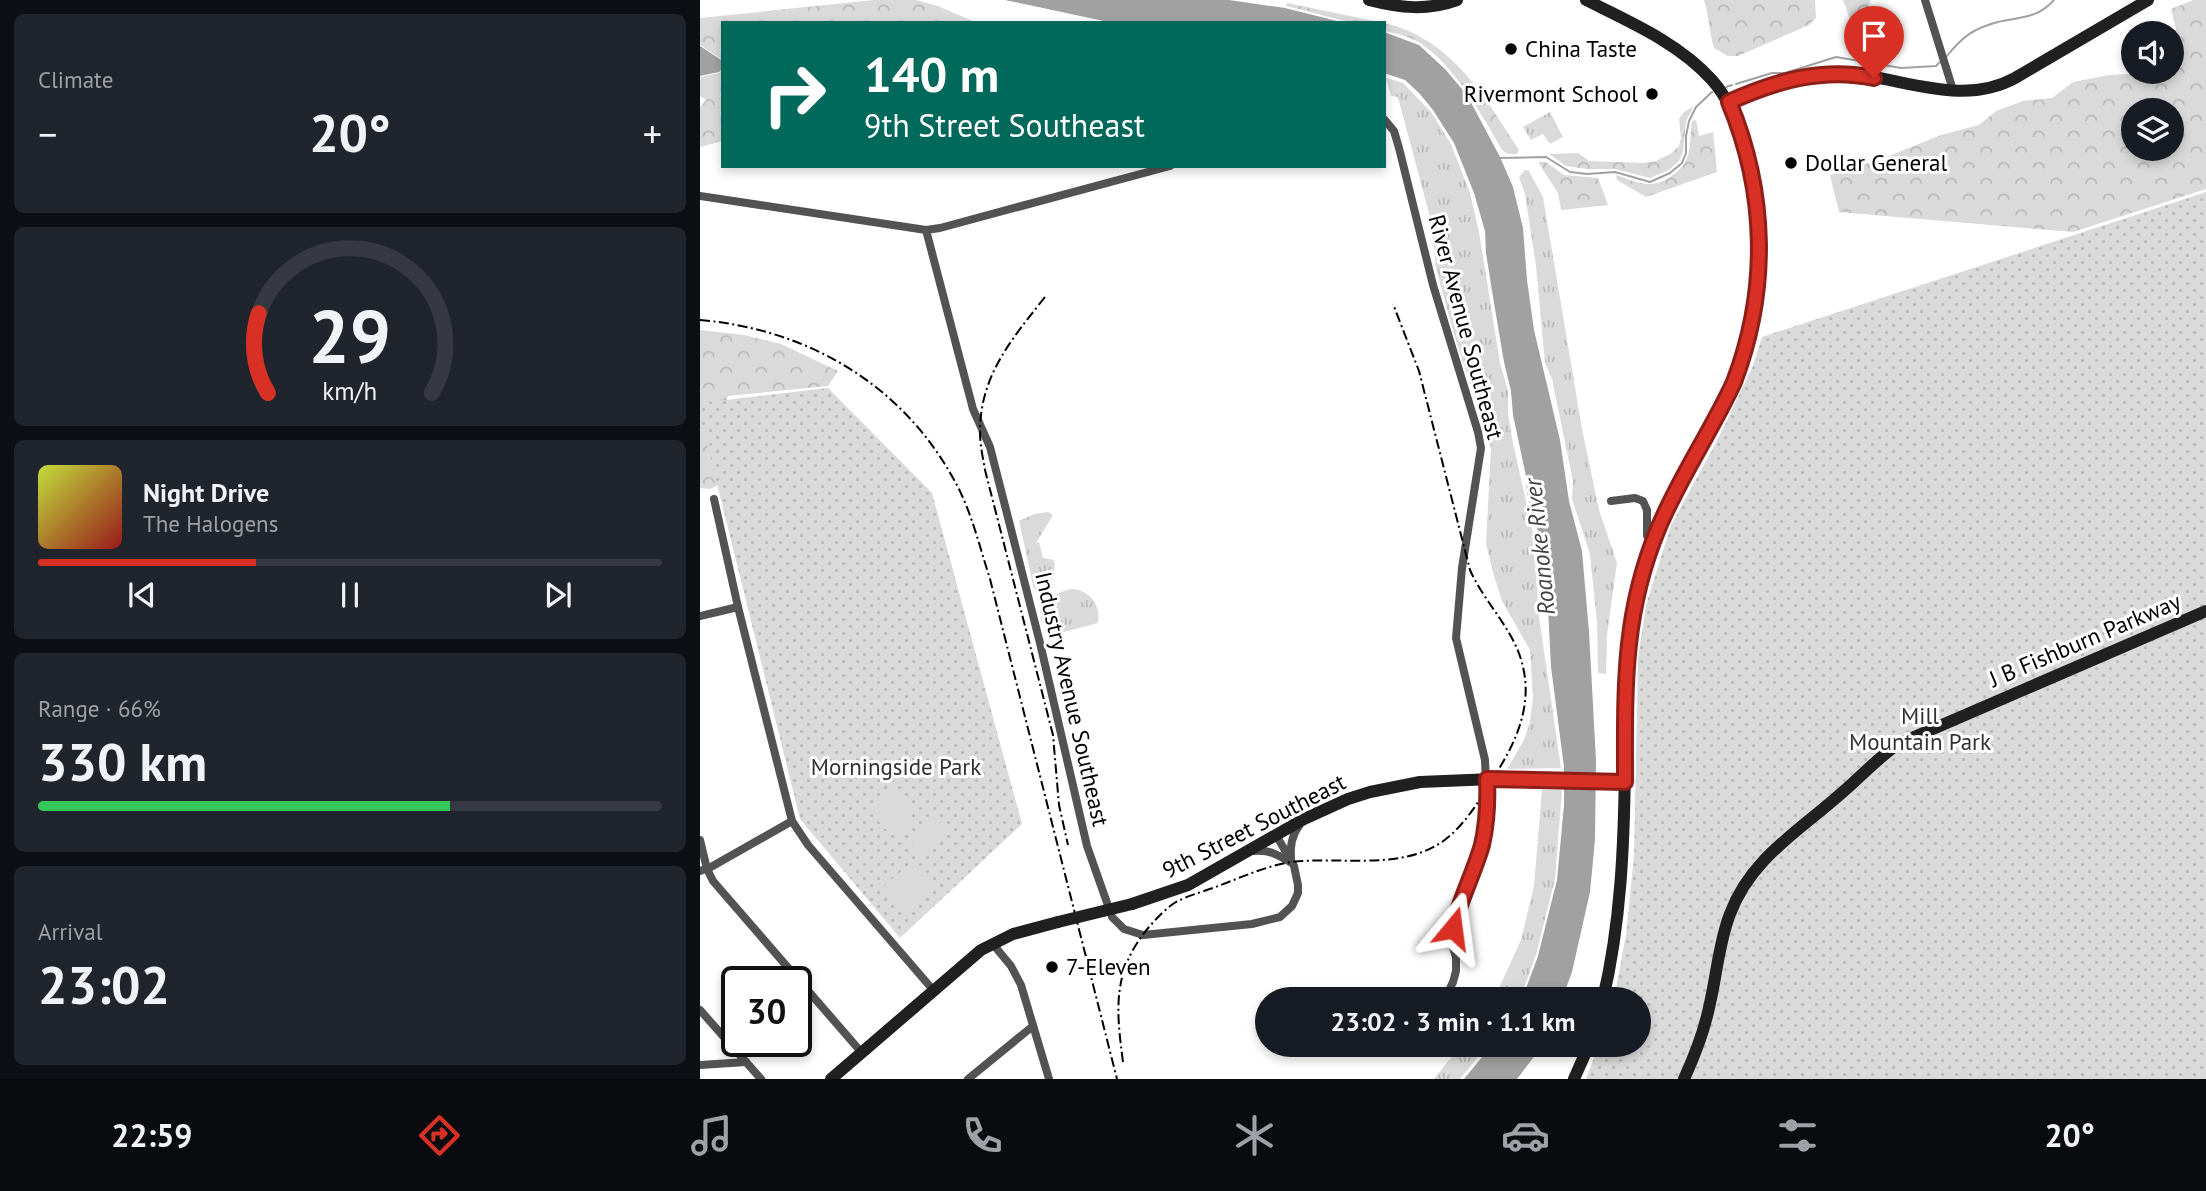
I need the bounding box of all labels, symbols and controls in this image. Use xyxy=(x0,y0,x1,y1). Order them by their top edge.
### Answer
pin xyxy=(1844,6,1904,78)
icon: arrive xyxy=(1855,17,1893,55)
map controls xyxy=(2121,21,2184,161)
button: sound xyxy=(2121,21,2184,84)
place label: China Taste xyxy=(1525,34,1637,63)
marker: China Taste xyxy=(1503,41,1519,57)
text: 140 m xyxy=(864,42,999,106)
icon: right xyxy=(749,49,840,140)
text: Climate xyxy=(38,65,113,94)
place label: Rivermont School xyxy=(1464,79,1638,108)
marker: Rivermont School xyxy=(1644,86,1660,102)
button: layers xyxy=(2121,98,2184,161)
text: 20° xyxy=(309,99,391,166)
text: 9th Street Southeast xyxy=(864,104,1145,146)
text: − xyxy=(38,109,57,158)
text: + xyxy=(643,109,662,158)
place label: Dollar General xyxy=(1805,148,1947,177)
marker: Dollar General xyxy=(1783,155,1799,171)
street label: River Avenue Southeast xyxy=(1423,211,1510,443)
text: 29 xyxy=(309,289,391,383)
text: km/h xyxy=(323,374,377,406)
water label: Roanoke River xyxy=(1517,475,1562,617)
text: Night Drive xyxy=(143,476,269,509)
text: The Halogens xyxy=(143,509,278,538)
street label: Industry Avenue Southeast xyxy=(1029,569,1116,829)
icon: previous xyxy=(123,576,161,614)
icon: pause xyxy=(331,576,369,614)
icon: next xyxy=(539,576,577,614)
street label: J B Fishburn Parkway xyxy=(1984,586,2185,693)
text: Range · 66% xyxy=(38,694,161,723)
park label: Mill Mountain Park xyxy=(1849,701,1991,756)
text: 330 km xyxy=(38,728,207,795)
park label: Morningside Park xyxy=(811,752,981,781)
street label: 9th Street Southeast xyxy=(1157,767,1350,884)
position arrow xyxy=(1416,891,1490,965)
text: Arrival xyxy=(38,917,102,946)
text: 23:02 xyxy=(38,951,170,1018)
place label: 7-Eleven xyxy=(1066,952,1151,981)
marker: 7-Eleven xyxy=(1044,959,1060,975)
speed limit sign: 30 xyxy=(721,966,812,1057)
text: 23:02 · 3 min · 1.1 km xyxy=(1331,1005,1576,1038)
icon: directions xyxy=(415,1111,464,1160)
icon: music xyxy=(687,1111,736,1160)
icon: phone xyxy=(958,1111,1007,1160)
icon: climate xyxy=(1230,1111,1279,1160)
icon: car xyxy=(1501,1111,1550,1160)
icon: filters xyxy=(1773,1111,1822,1160)
text: 22:59 xyxy=(111,1114,192,1156)
text: 20° xyxy=(2044,1114,2095,1156)

